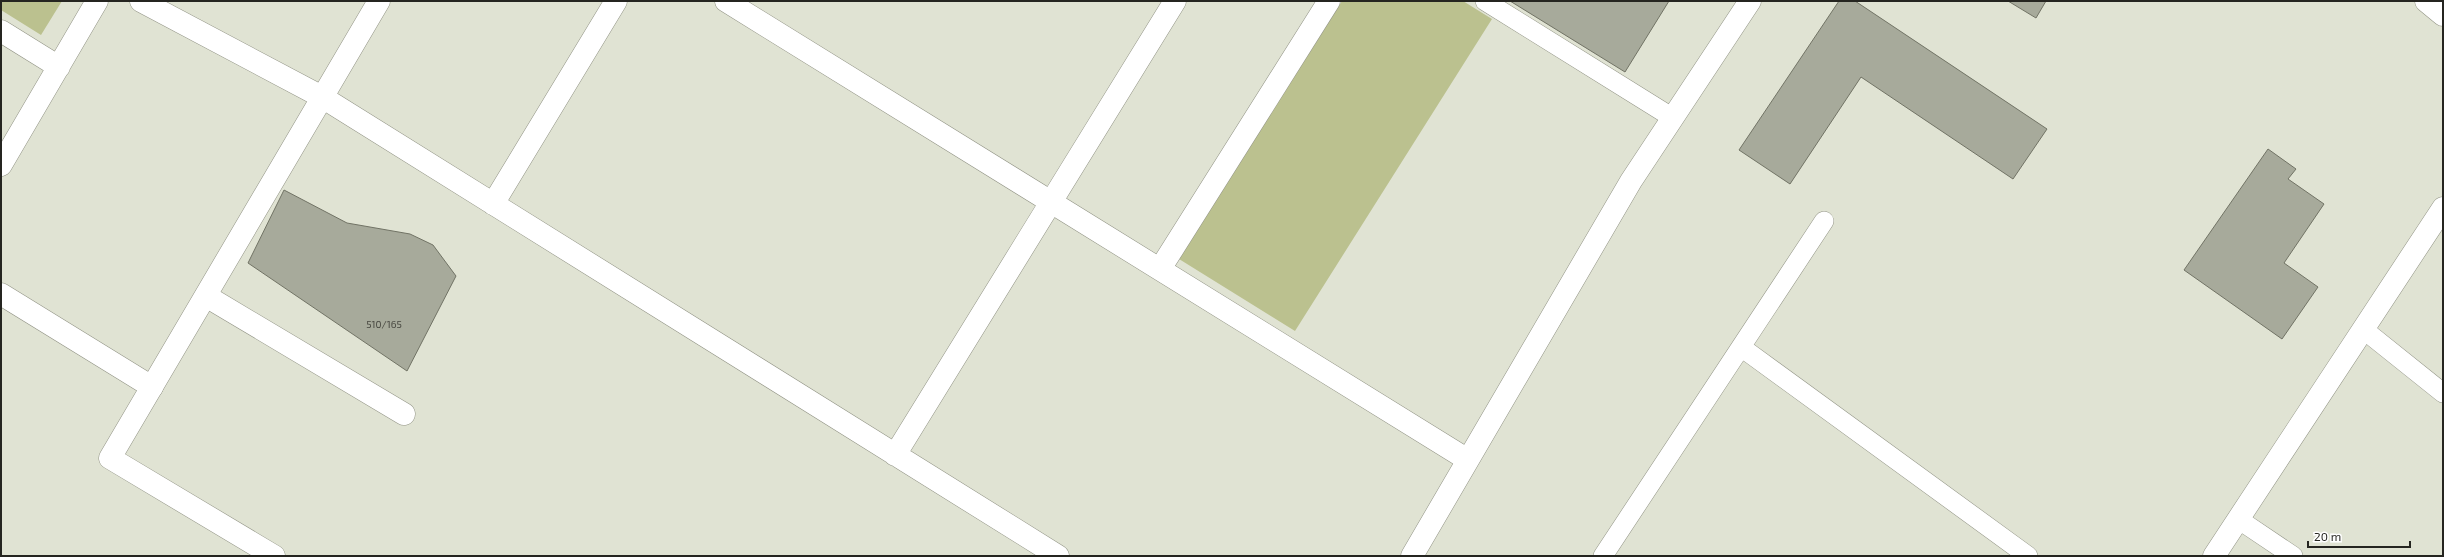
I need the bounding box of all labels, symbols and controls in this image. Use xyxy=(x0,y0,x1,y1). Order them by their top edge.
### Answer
house number: 510/165 xyxy=(366,318,402,330)
scale bar xyxy=(2308,523,2410,549)
text: 20 m xyxy=(2314,529,2341,543)

